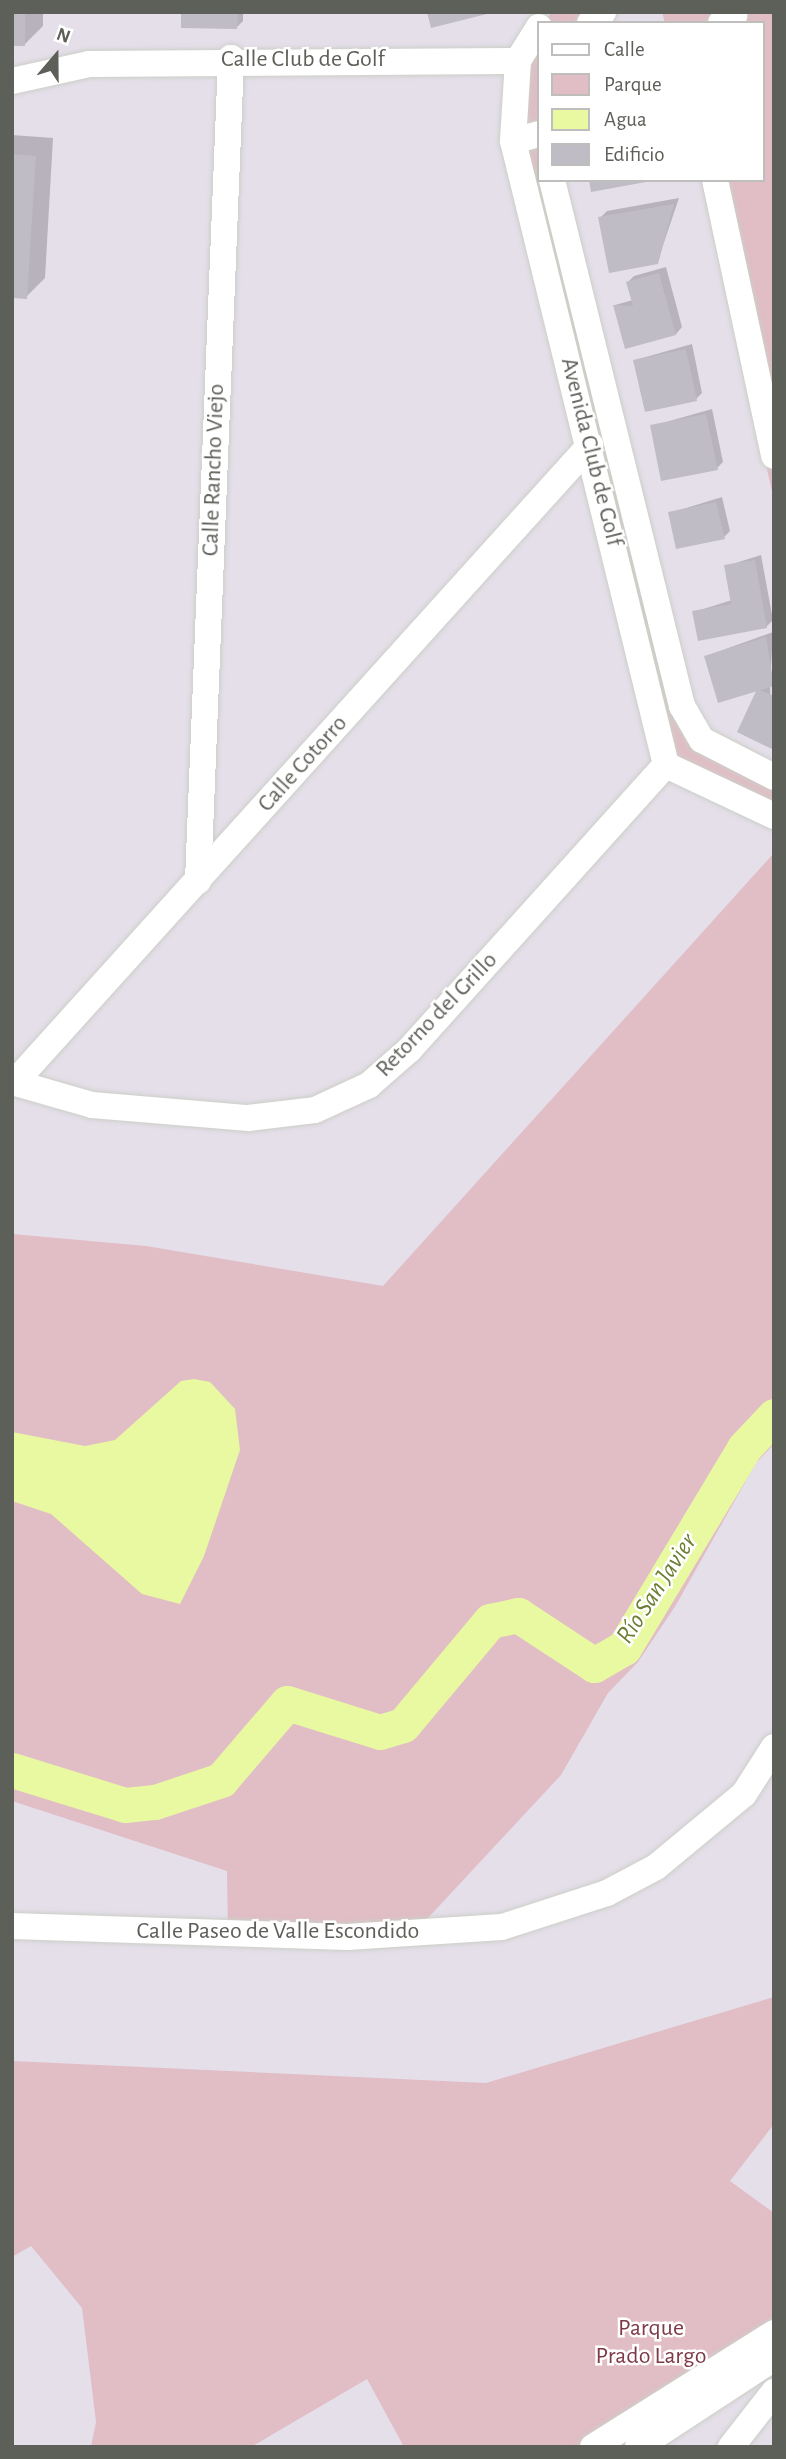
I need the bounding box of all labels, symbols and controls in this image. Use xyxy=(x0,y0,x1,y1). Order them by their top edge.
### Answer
north arrow xyxy=(21,21,91,91)
legend xyxy=(538,21,765,182)
text: N xyxy=(54,25,73,47)
text: Calle xyxy=(604,39,645,60)
street label: Calle Club de Golf xyxy=(221,46,385,74)
text: Parque xyxy=(604,74,662,95)
text: Agua xyxy=(604,109,647,130)
text: Edificio xyxy=(604,144,665,165)
street label: Avenida Club de Golf xyxy=(554,355,628,549)
street label: Calle Rancho Viejo xyxy=(197,383,231,557)
street label: Calle Cotorro xyxy=(252,710,354,818)
street label: Retorno del Grillo xyxy=(370,946,504,1084)
water label: Río San Javier xyxy=(610,1528,704,1650)
street label: Calle Paseo de Valle Escondido xyxy=(137,1918,419,1946)
park label: Parque Prado Largo xyxy=(596,2315,706,2371)

